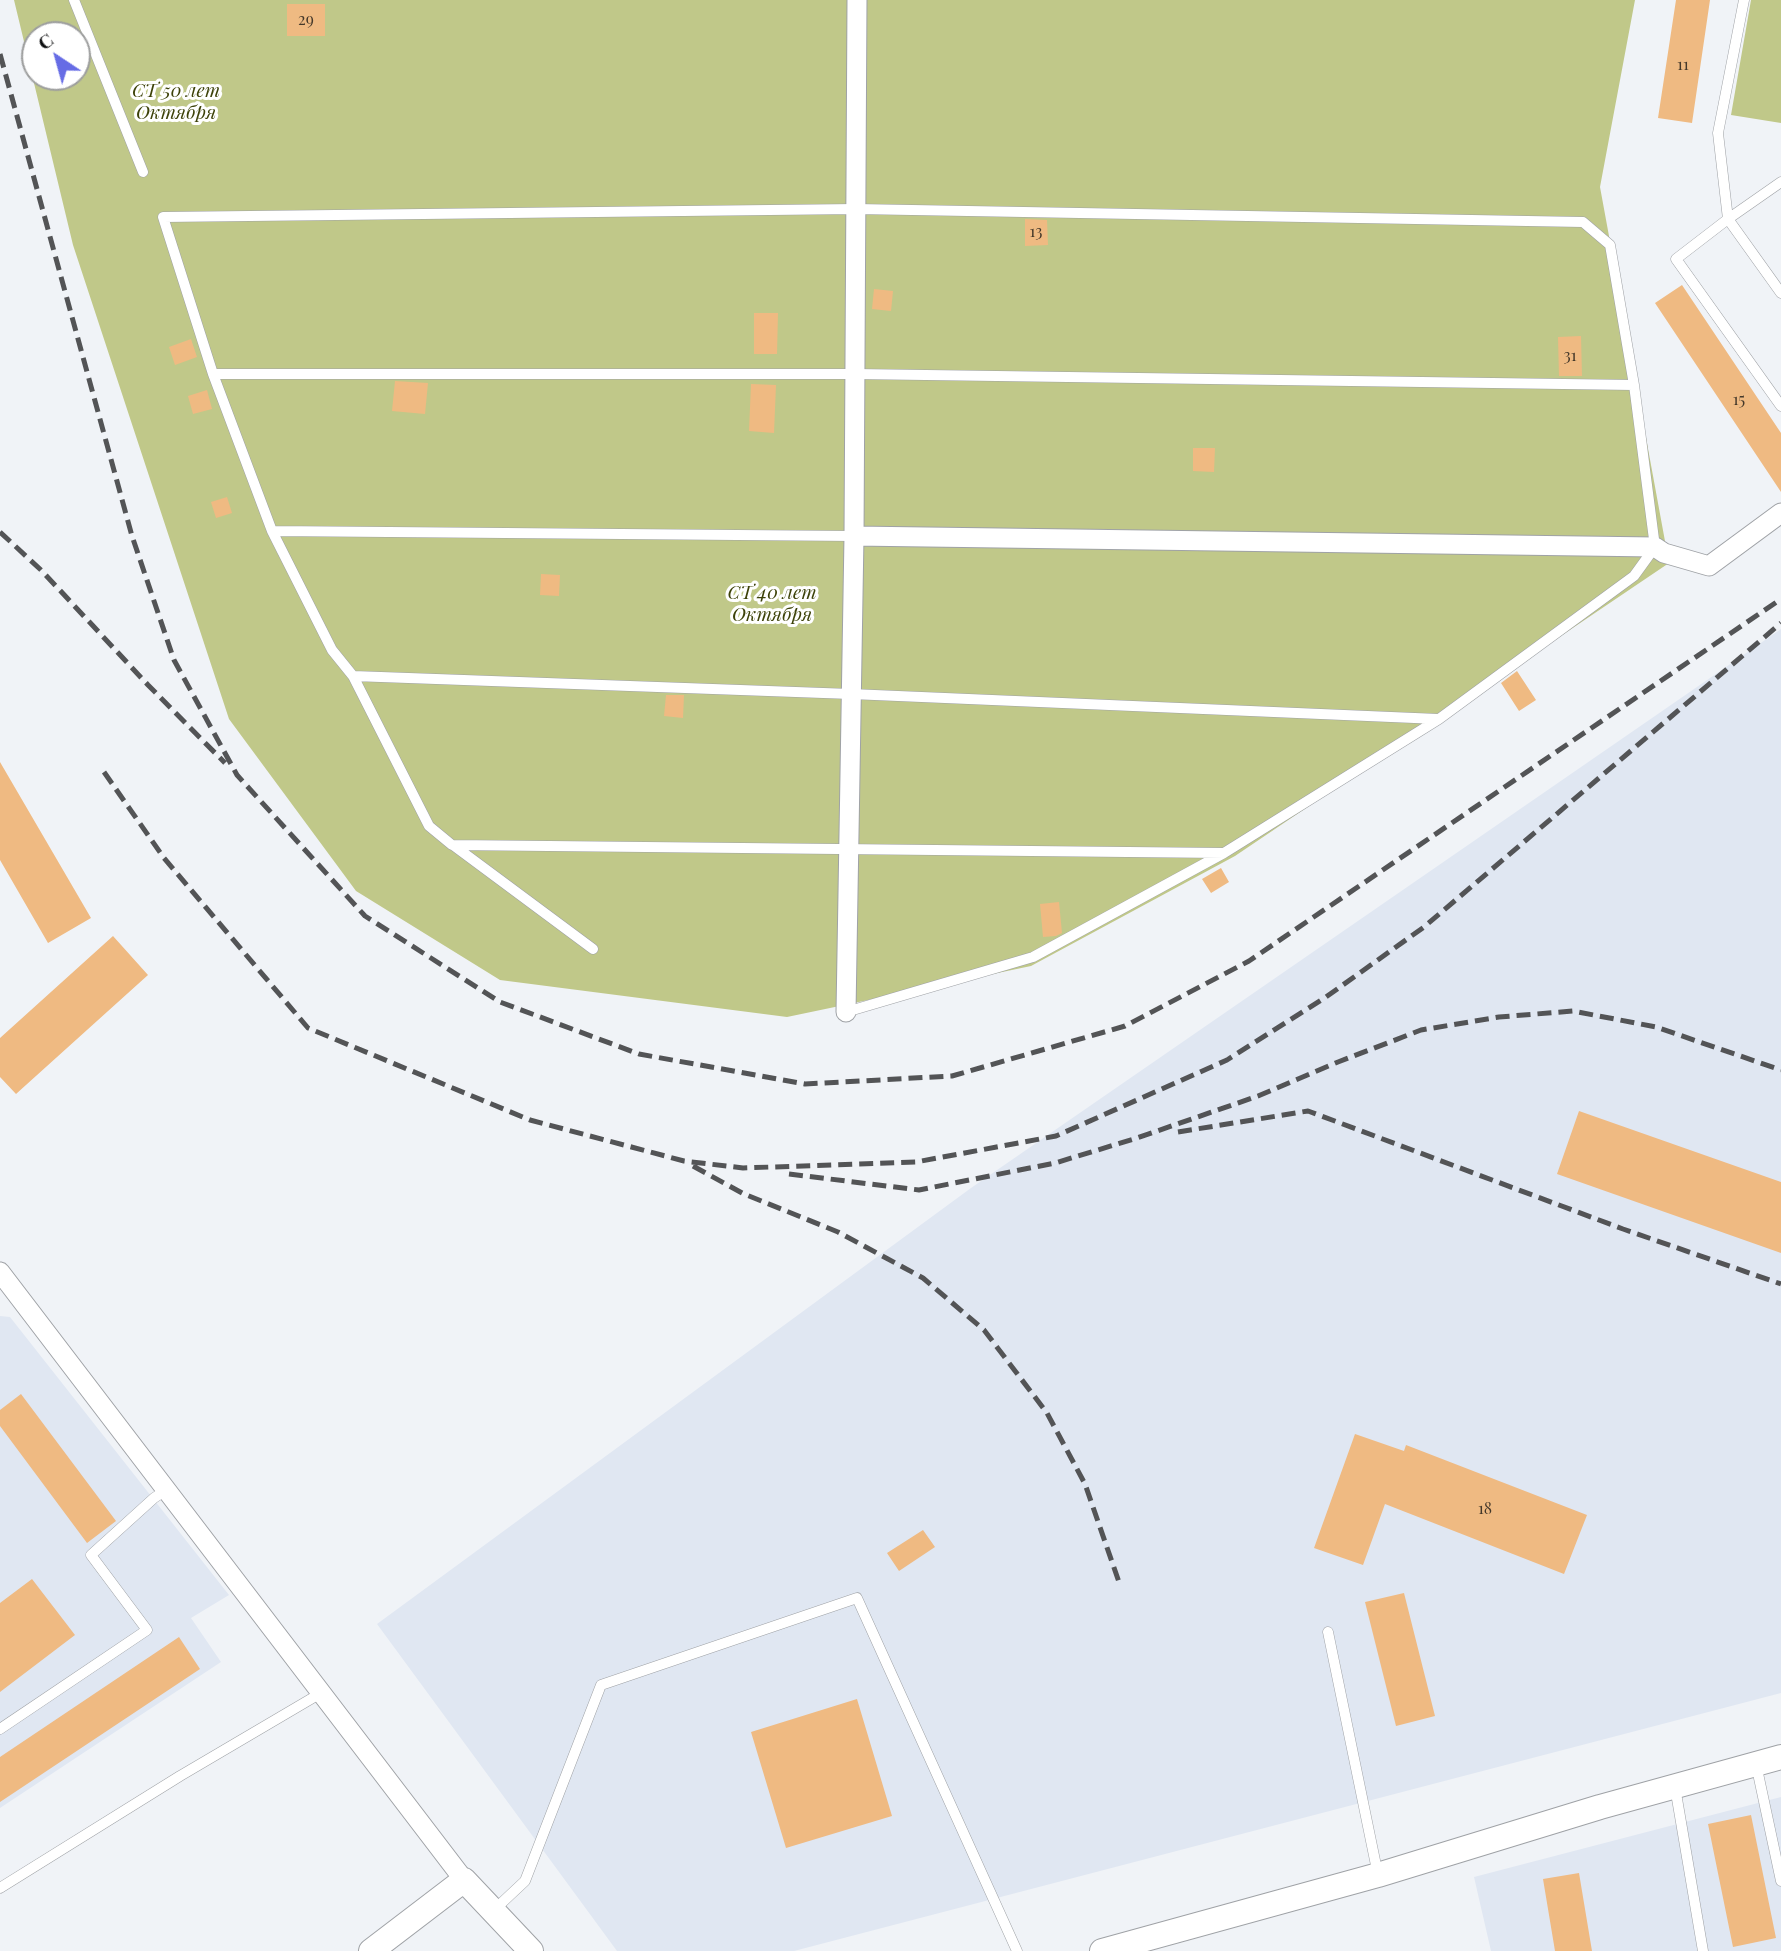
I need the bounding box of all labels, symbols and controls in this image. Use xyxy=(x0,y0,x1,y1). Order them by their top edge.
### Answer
house number: 29 xyxy=(298,10,314,30)
north arrow xyxy=(21,21,91,91)
text: С xyxy=(32,26,58,55)
house number: 11 xyxy=(1677,55,1689,75)
park label: СТ 50 лет Октября xyxy=(132,80,220,124)
house number: 13 xyxy=(1030,222,1042,242)
house number: 31 xyxy=(1563,346,1577,366)
house number: 15 xyxy=(1733,390,1745,410)
park label: СТ 40 лет Октября xyxy=(727,582,817,626)
house number: 18 xyxy=(1478,1499,1492,1519)

